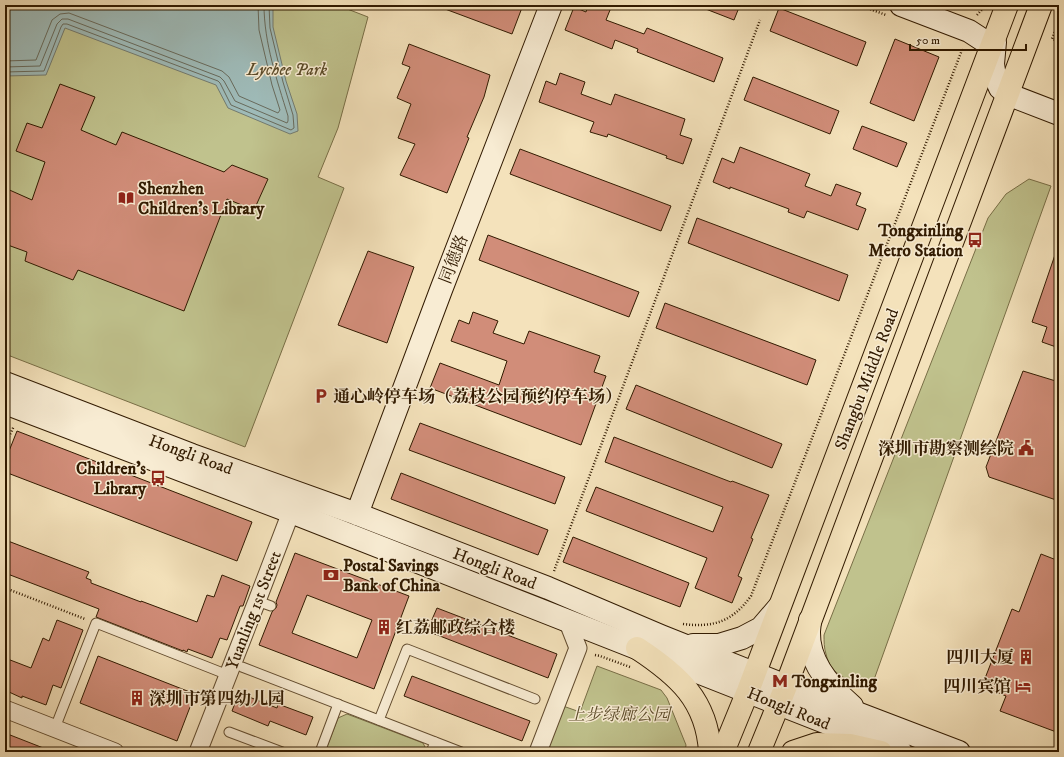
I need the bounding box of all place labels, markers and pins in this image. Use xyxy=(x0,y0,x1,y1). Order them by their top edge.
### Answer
place label: Shenzhen Children's Library xyxy=(138,178,265,220)
library icon: Shenzhen Children's Library xyxy=(117,189,135,207)
place label: Tongxinling Metro Station xyxy=(868,220,964,262)
bus stop icon: Tongxinling Metro Station xyxy=(966,231,984,249)
place label: 通心岭停车场（荔枝公园预约停车场） xyxy=(333,386,622,408)
parking icon: 通心岭停车场（荔枝公园预约停车场） xyxy=(312,387,330,405)
place label: 深圳市勘察测绘院 xyxy=(878,438,1014,460)
public building icon: 深圳市勘察测绘院 xyxy=(1017,439,1035,457)
place label: Children's Library xyxy=(76,458,147,500)
bus stop icon: Children's Library xyxy=(149,469,167,487)
place label: Postal Savings Bank of China xyxy=(343,555,441,597)
bank icon: Postal Savings Bank of China xyxy=(322,566,340,584)
place label: 红荔邮政综合楼 xyxy=(396,617,515,639)
building icon: 红荔邮政综合楼 xyxy=(375,618,393,636)
place label: 四川大厦 xyxy=(946,647,1014,669)
building icon: 四川大厦 xyxy=(1017,648,1035,666)
place label: Tongxinling xyxy=(791,671,877,693)
metro station icon: Tongxinling xyxy=(771,672,789,690)
place label: 四川宾馆 xyxy=(943,676,1011,698)
hotel icon: 四川宾馆 xyxy=(1014,677,1032,695)
place label: 深圳市第四幼儿园 xyxy=(149,688,285,710)
building icon: 深圳市第四幼儿园 xyxy=(128,689,146,707)

